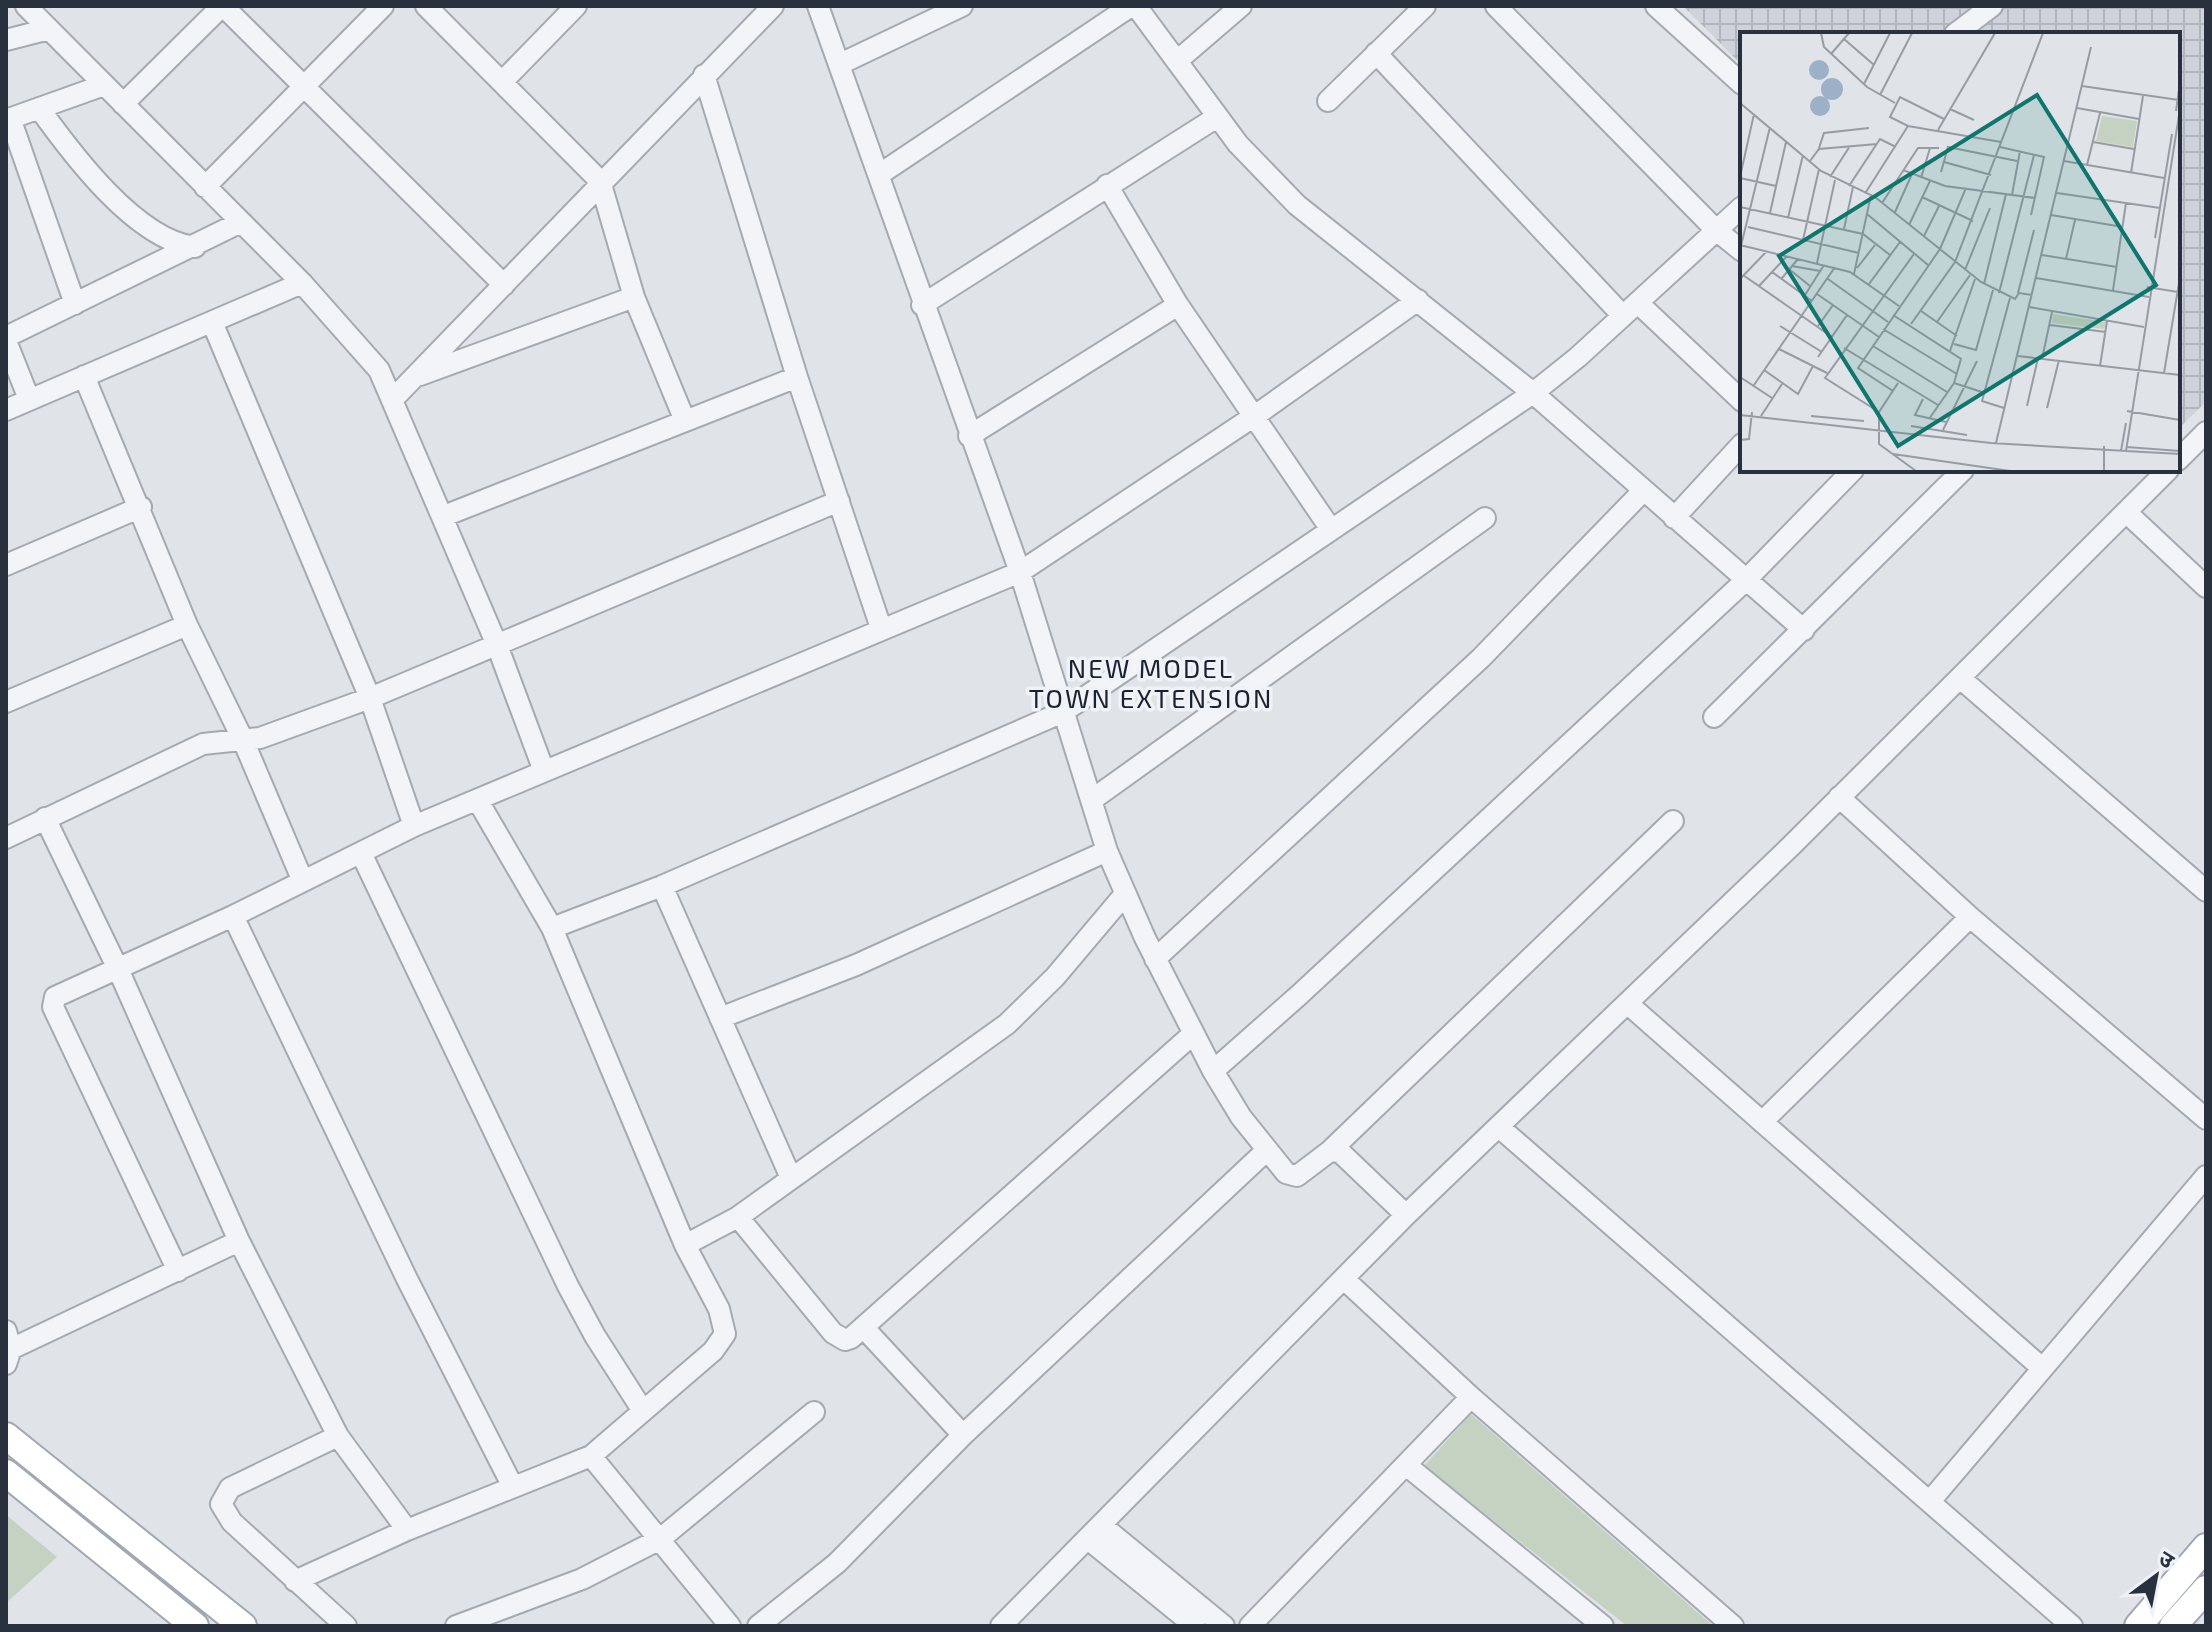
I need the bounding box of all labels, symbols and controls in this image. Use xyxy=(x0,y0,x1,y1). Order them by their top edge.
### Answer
inset map xyxy=(1740,32,2180,472)
district label: NEW MODEL TOWN EXTENSION xyxy=(1029,652,1273,713)
north arrow xyxy=(2116,1536,2196,1616)
text: उ xyxy=(2155,1544,2180,1573)

